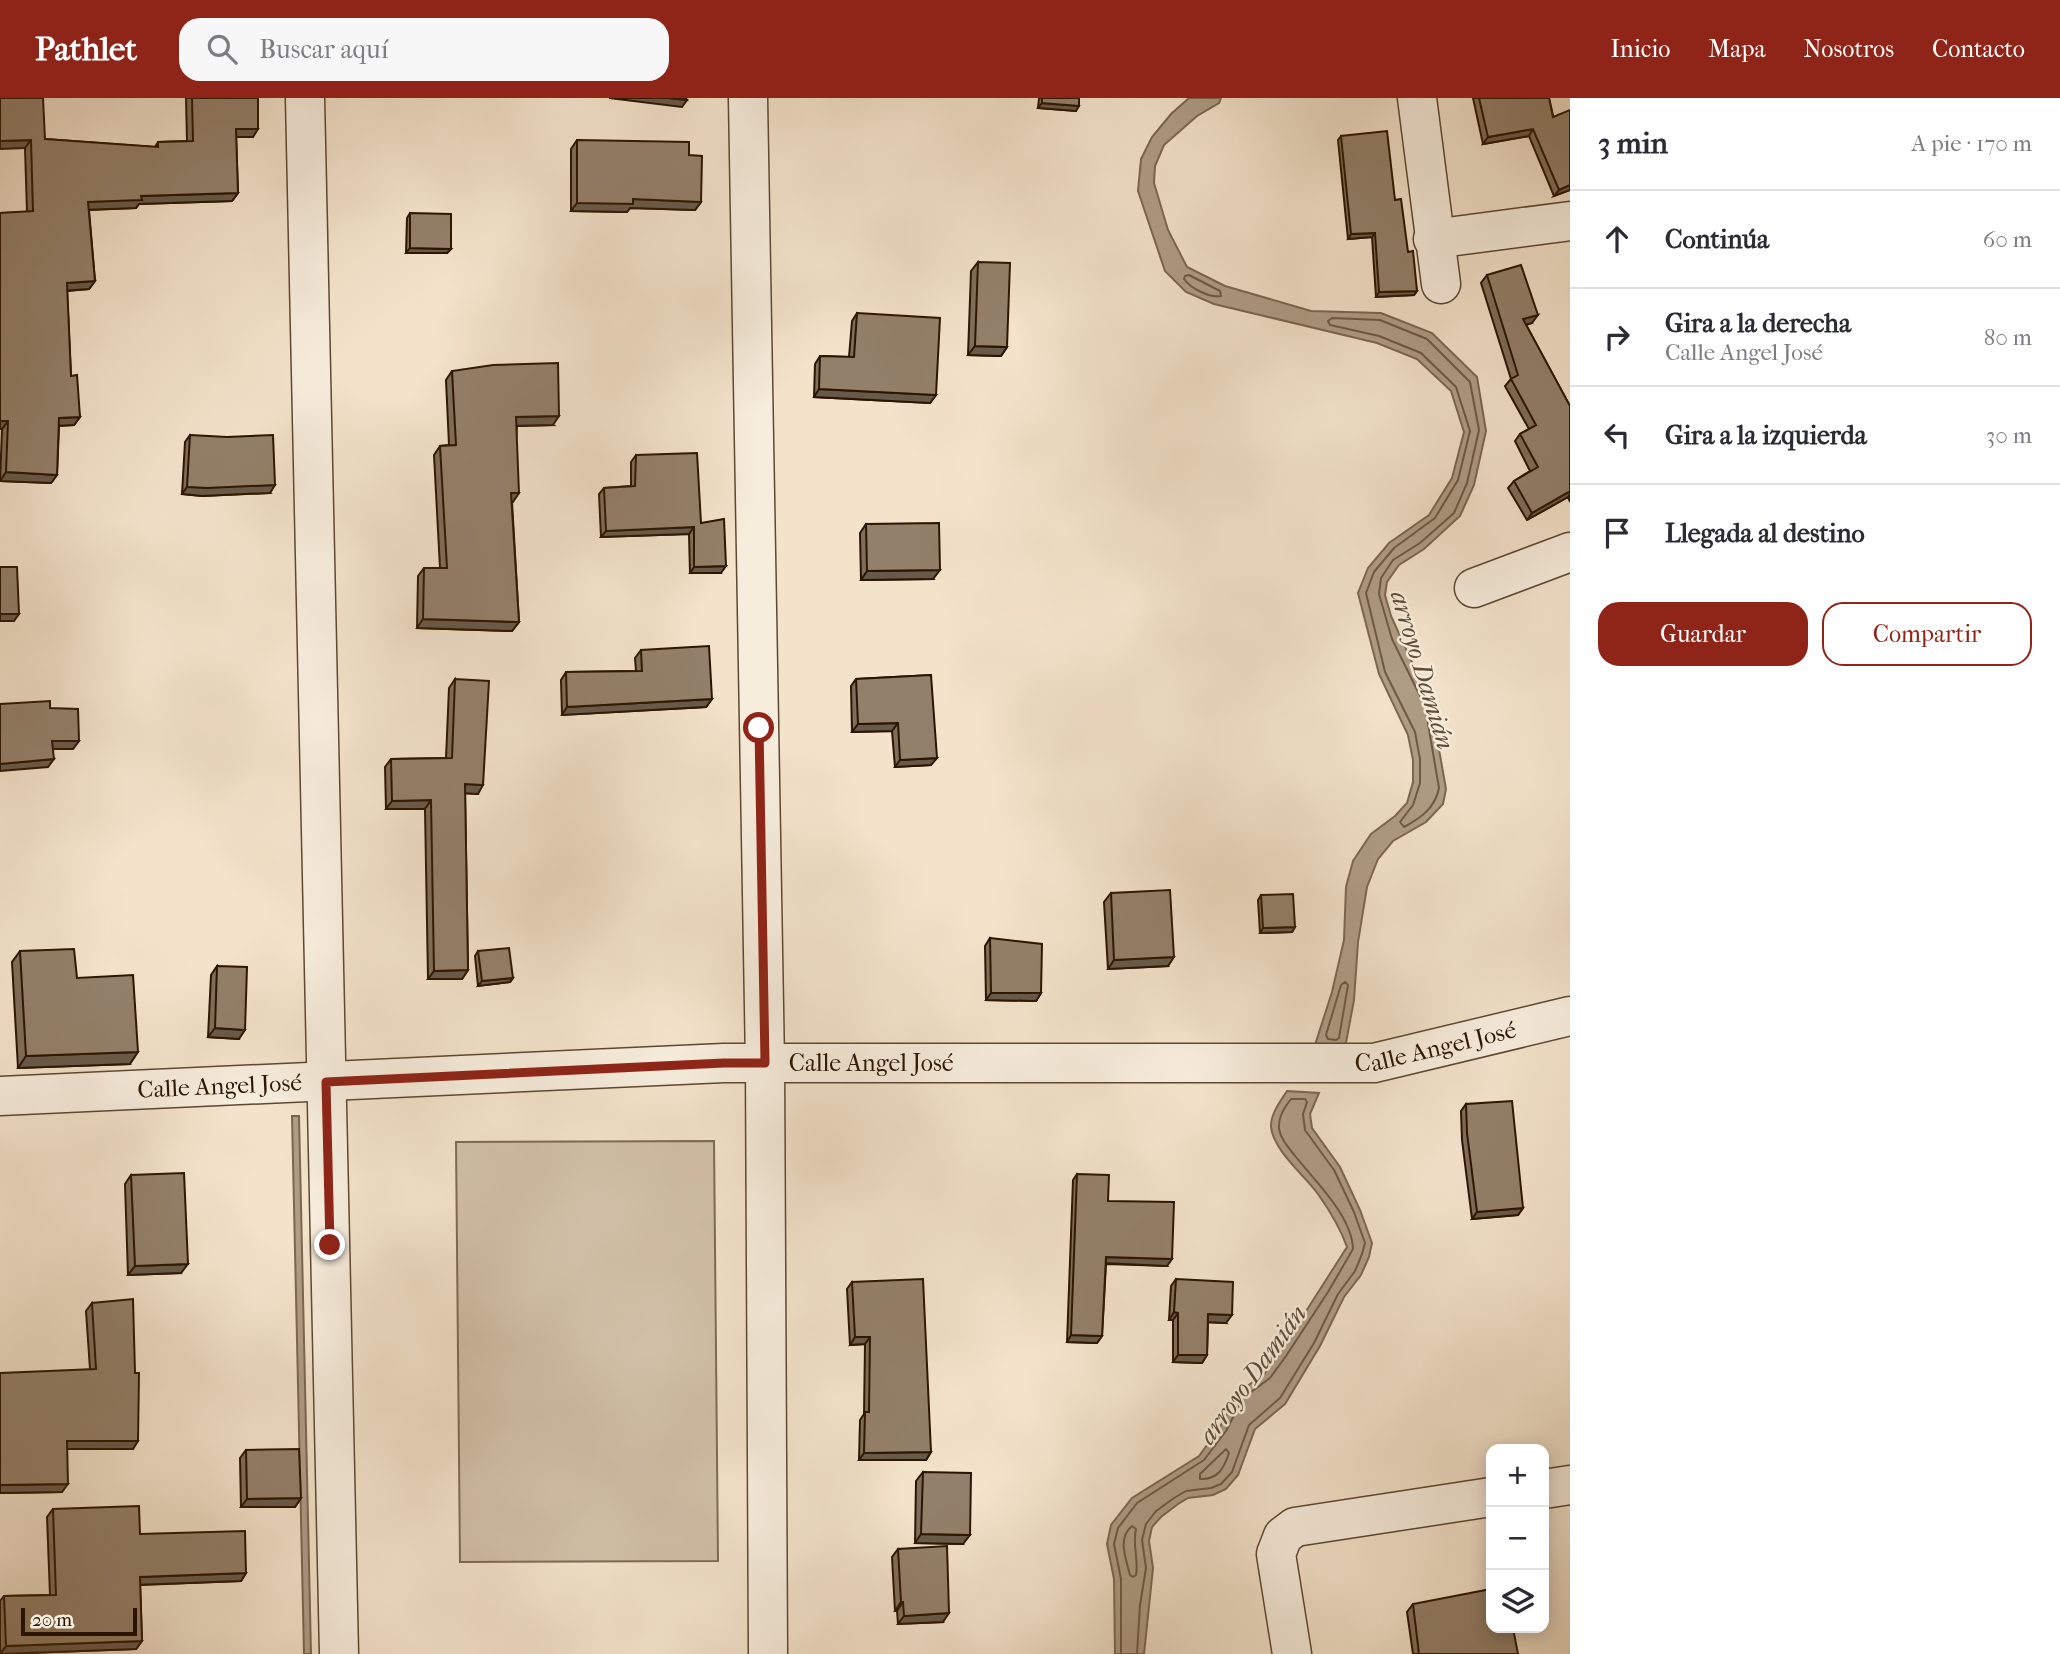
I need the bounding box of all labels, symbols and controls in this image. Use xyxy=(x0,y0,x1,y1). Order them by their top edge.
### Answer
search box xyxy=(179,18,669,81)
text: Pathlet xyxy=(35,30,137,69)
icon: search xyxy=(203,30,241,68)
text: Buscar aquí xyxy=(259,34,388,65)
text: Inicio xyxy=(1610,35,1670,63)
text: Mapa xyxy=(1708,35,1766,63)
text: Nosotros xyxy=(1804,35,1894,63)
text: Contacto xyxy=(1932,35,2025,63)
text: 3 min xyxy=(1598,126,1668,161)
text: A pie · 170 m xyxy=(1911,130,2032,157)
icon: ahead xyxy=(1598,220,1636,258)
text: Continúa xyxy=(1665,224,1769,255)
text: 60 m xyxy=(1983,226,2032,253)
text: Gira a la derecha xyxy=(1665,308,1851,339)
icon: right xyxy=(1598,318,1636,356)
text: 80 m xyxy=(1984,324,2032,351)
text: Calle Angel José xyxy=(1665,339,1823,366)
icon: left xyxy=(1598,416,1636,454)
text: Gira a la izquierda xyxy=(1665,420,1867,451)
text: 30 m xyxy=(1986,422,2032,449)
icon: arrive xyxy=(1598,514,1636,552)
text: Llegada al destino xyxy=(1665,518,1865,549)
water label: arroyo Damián xyxy=(1384,587,1461,753)
button: Guardar xyxy=(1598,602,1808,666)
button: Compartir xyxy=(1822,602,2032,666)
route start xyxy=(743,712,774,743)
street label: Calle Angel José xyxy=(1355,1015,1519,1077)
street label: Calle Angel José xyxy=(789,1049,954,1077)
street label: Calle Angel José xyxy=(137,1068,303,1104)
route end xyxy=(314,1229,345,1260)
water label: arroyo Damián xyxy=(1192,1299,1313,1450)
map controls xyxy=(1486,1444,1549,1633)
button: + xyxy=(1486,1444,1549,1507)
button: − xyxy=(1486,1507,1549,1570)
button: layers xyxy=(1486,1570,1549,1633)
scale bar xyxy=(21,1605,136,1637)
text: 20 m xyxy=(32,1609,72,1631)

